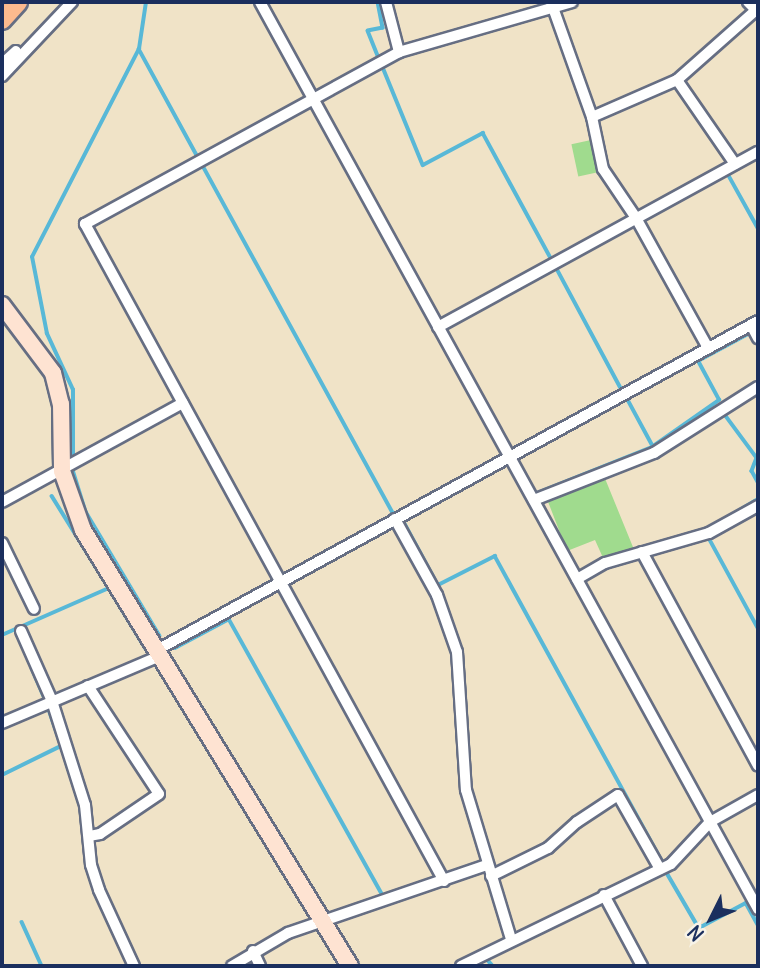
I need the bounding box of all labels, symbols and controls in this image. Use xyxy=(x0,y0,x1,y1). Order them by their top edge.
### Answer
north arrow xyxy=(676,884,746,954)
text: N xyxy=(682,920,709,946)

